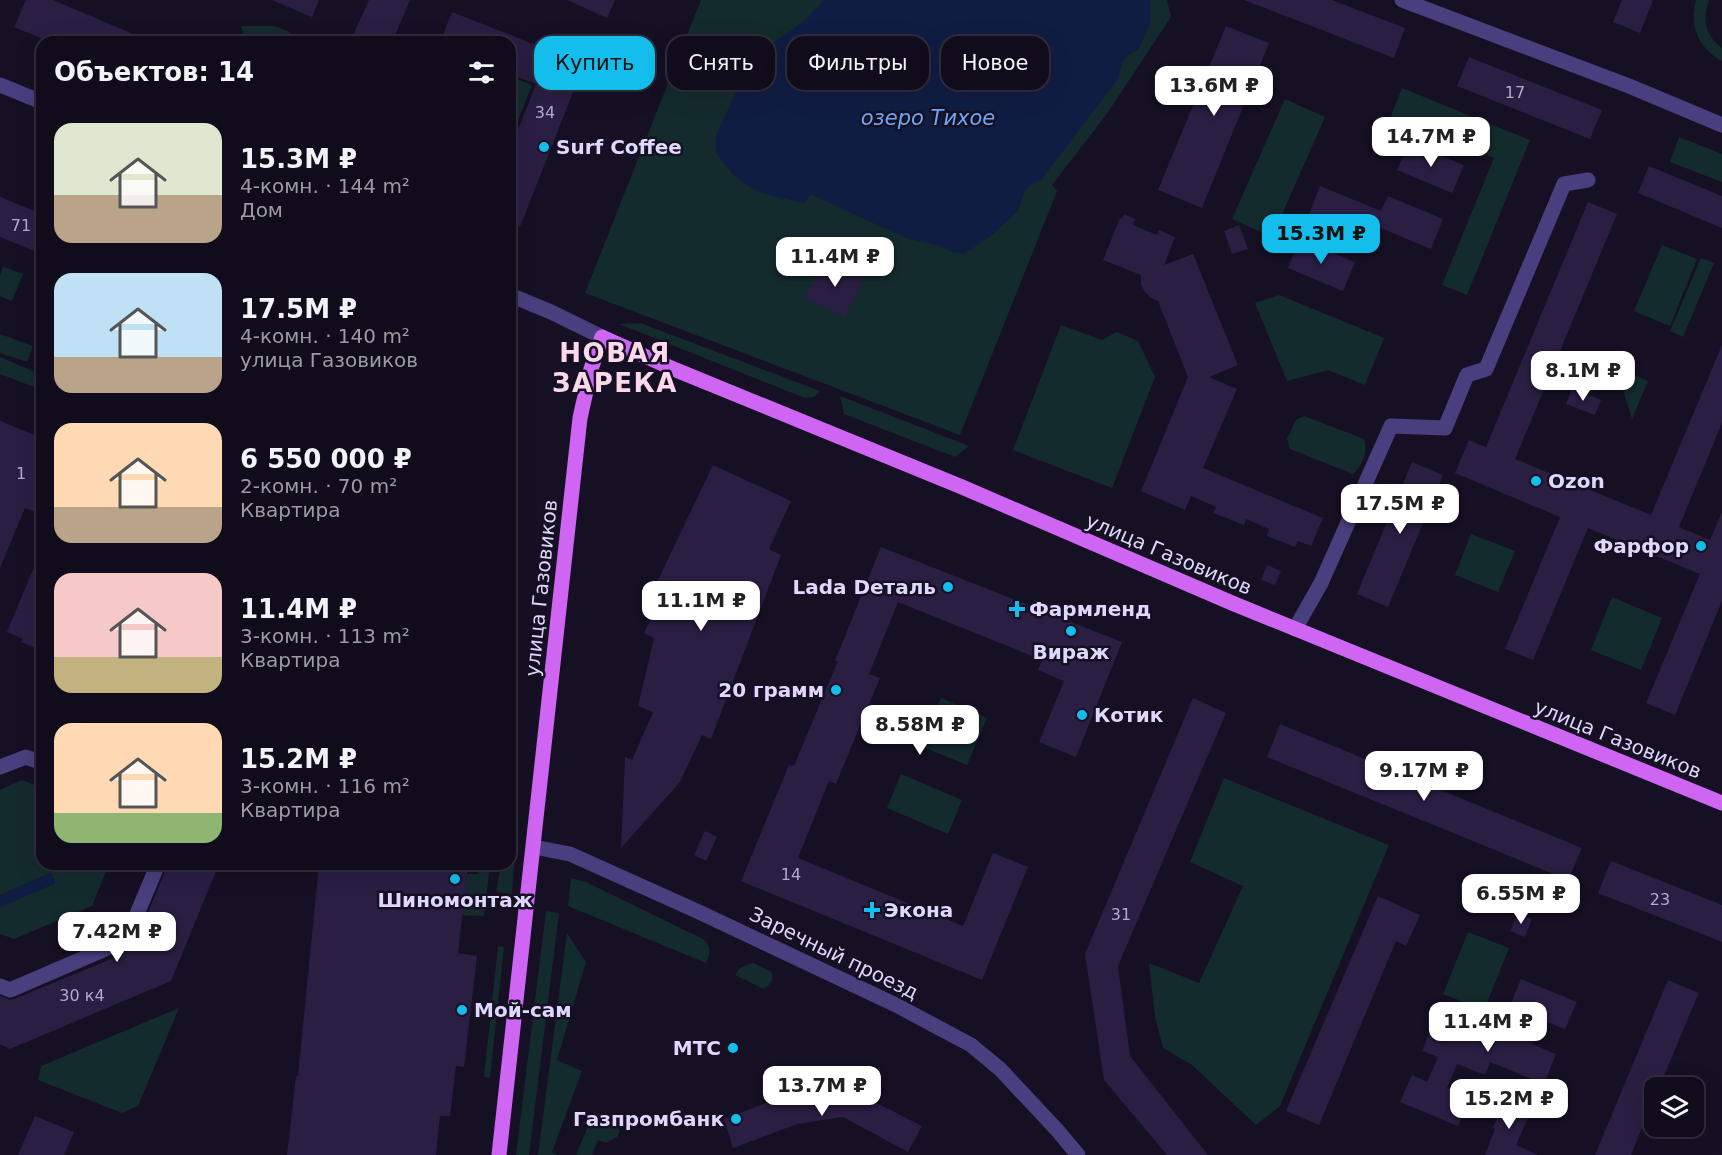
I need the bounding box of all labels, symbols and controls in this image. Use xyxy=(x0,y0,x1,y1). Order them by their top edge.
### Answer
chip: Купить xyxy=(534,36,655,90)
chip: Снять xyxy=(667,36,775,90)
chip: Фильтры xyxy=(787,36,929,90)
chip: Новое xyxy=(941,36,1049,90)
icon: filters xyxy=(465,56,498,89)
text: Объектов: 14 xyxy=(54,57,254,87)
pin: 13.6M ₽ xyxy=(1159,66,1269,117)
text: 13.6M ₽ xyxy=(1169,73,1259,97)
house number: 17 xyxy=(1505,83,1525,102)
house number: 34 xyxy=(535,103,555,122)
water label: озеро Тихое xyxy=(861,106,995,130)
pin: 14.7M ₽ xyxy=(1376,117,1486,168)
text: 14.7M ₽ xyxy=(1386,124,1476,148)
place label: Surf Coffee xyxy=(556,135,682,159)
marker: Surf Coffee xyxy=(537,140,551,154)
text: 15.3M ₽ xyxy=(240,144,357,174)
icon: home xyxy=(102,147,174,219)
text: 4-комн. · 144 m² xyxy=(240,174,410,198)
text: Дом xyxy=(240,198,283,222)
pin: 15.3M ₽ xyxy=(1266,214,1376,265)
house number: 71 xyxy=(11,216,31,235)
text: 15.3M ₽ xyxy=(1276,221,1366,245)
pin: 11.4M ₽ xyxy=(780,237,890,288)
text: 11.4M ₽ xyxy=(790,244,880,268)
text: 17.5M ₽ xyxy=(240,294,357,324)
icon: home xyxy=(102,297,174,369)
text: 4-комн. · 140 m² xyxy=(240,324,410,348)
district label: НОВАЯ ЗАРЕКА xyxy=(552,338,678,398)
text: улица Газовиков xyxy=(240,348,418,372)
pin: 8.1M ₽ xyxy=(1534,351,1632,402)
text: 8.1M ₽ xyxy=(1545,358,1621,382)
text: 6 550 000 ₽ xyxy=(240,444,412,474)
icon: home xyxy=(102,447,174,519)
house number: 1 xyxy=(16,464,26,483)
place label: Ozon xyxy=(1548,469,1605,493)
text: 2-комн. · 70 m² xyxy=(240,474,397,498)
marker: Ozon xyxy=(1529,474,1543,488)
pin: 17.5M ₽ xyxy=(1345,484,1455,535)
text: 17.5M ₽ xyxy=(1355,491,1445,515)
text: Квартира xyxy=(240,498,341,522)
street label: улица Газовиков xyxy=(520,498,562,678)
street label: улица Газовиков xyxy=(1082,508,1256,600)
place label: Фарфор xyxy=(1593,534,1689,558)
marker: Фарфор xyxy=(1694,539,1708,553)
place label: Lada Dеталь xyxy=(792,575,936,599)
marker: Lada Dеталь xyxy=(941,580,955,594)
pin: 11.1M ₽ xyxy=(646,581,756,632)
text: 11.1M ₽ xyxy=(656,588,746,612)
text: 11.4M ₽ xyxy=(240,594,357,624)
icon: home xyxy=(102,597,174,669)
place label: Фармленд xyxy=(1029,597,1151,621)
marker: Фармленд xyxy=(1010,602,1024,616)
text: 3-комн. · 113 m² xyxy=(240,624,410,648)
marker: Вираж xyxy=(1064,624,1078,638)
place label: Вираж xyxy=(1033,640,1110,664)
text: Квартира xyxy=(240,648,341,672)
place label: 20 грамм xyxy=(718,678,824,702)
marker: 20 грамм xyxy=(829,683,843,697)
street label: улица Газовиков xyxy=(1531,695,1705,783)
place label: Котик xyxy=(1094,703,1164,727)
pin: 8.58M ₽ xyxy=(865,705,975,756)
marker: Котик xyxy=(1075,708,1089,722)
text: 8.58M ₽ xyxy=(875,712,965,736)
text: 15.2M ₽ xyxy=(240,744,357,774)
icon: home xyxy=(102,747,174,819)
pin: 9.17M ₽ xyxy=(1369,751,1479,802)
text: 9.17M ₽ xyxy=(1379,758,1469,782)
text: 3-комн. · 116 m² xyxy=(240,774,410,798)
text: Квартира xyxy=(240,798,341,822)
house number: 14 xyxy=(781,865,801,884)
marker: Шиномонтаж xyxy=(448,872,462,886)
pin: 6.55M ₽ xyxy=(1466,874,1576,925)
text: 6.55M ₽ xyxy=(1476,881,1566,905)
place label: Шиномонтаж xyxy=(377,888,533,912)
house number: 23 xyxy=(1650,890,1670,909)
place label: Экона xyxy=(884,898,953,922)
street label: Заречный проезд xyxy=(746,902,922,1004)
marker: Экона xyxy=(865,903,879,917)
house number: 31 xyxy=(1111,905,1131,924)
pin: 7.42M ₽ xyxy=(62,912,172,963)
text: 7.42M ₽ xyxy=(72,919,162,943)
house number: 30 к4 xyxy=(59,986,105,1005)
place label: Мой-сам xyxy=(474,998,572,1022)
pin: 11.4M ₽ xyxy=(1433,1002,1543,1053)
marker: Мой-сам xyxy=(455,1003,469,1017)
text: 11.4M ₽ xyxy=(1443,1009,1533,1033)
place label: МТС xyxy=(673,1036,721,1060)
marker: МТС xyxy=(726,1041,740,1055)
pin: 13.7M ₽ xyxy=(767,1066,877,1117)
text: 13.7M ₽ xyxy=(777,1073,867,1097)
map controls xyxy=(1644,1077,1704,1137)
button: layers xyxy=(1644,1077,1704,1137)
pin: 15.2M ₽ xyxy=(1454,1079,1564,1130)
text: 15.2M ₽ xyxy=(1464,1086,1554,1110)
place label: Газпромбанк xyxy=(573,1107,724,1131)
marker: Газпромбанк xyxy=(729,1112,743,1126)

